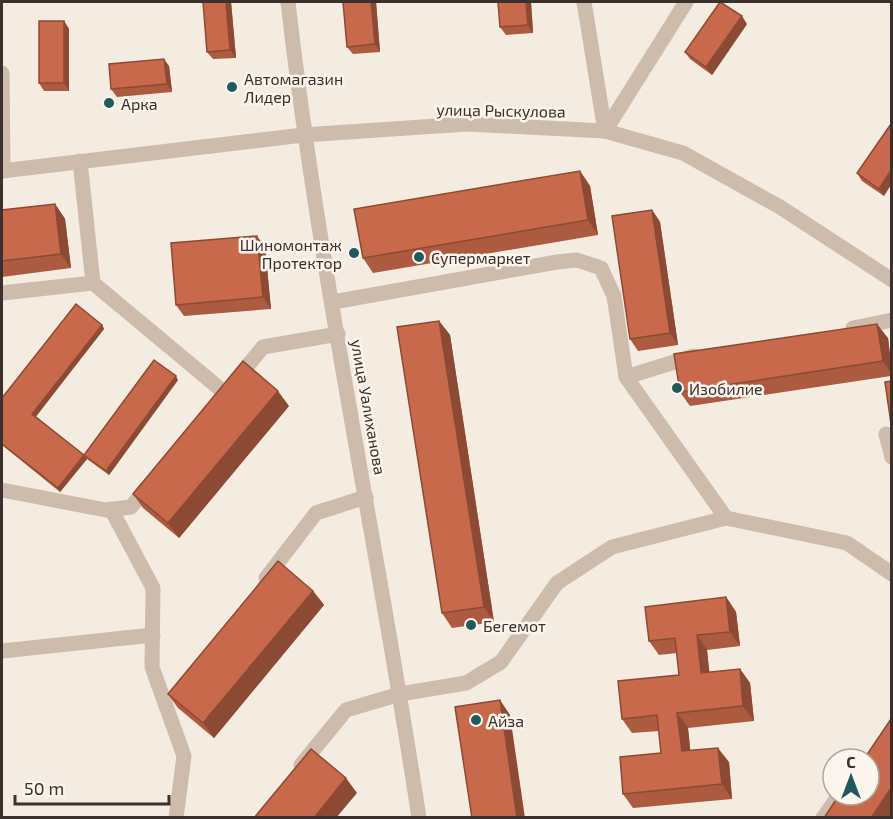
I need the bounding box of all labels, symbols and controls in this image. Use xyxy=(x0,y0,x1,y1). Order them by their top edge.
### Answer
place label: Автомагазин Лидер xyxy=(244,69,343,106)
marker: Автомагазин Лидер xyxy=(225,80,239,94)
place label: Арка xyxy=(121,94,158,113)
marker: Арка xyxy=(102,96,116,110)
street label: улица Рыскулова xyxy=(436,99,566,122)
place label: Шиномонтаж Протектор xyxy=(240,235,342,272)
marker: Шиномонтаж Протектор xyxy=(347,246,361,260)
place label: Супермаркет xyxy=(431,248,531,268)
marker: Супермаркет xyxy=(412,250,426,264)
street label: улица Уалиханова xyxy=(347,338,390,476)
place label: Изобилие xyxy=(689,379,763,398)
marker: Изобилие xyxy=(670,381,684,395)
place label: Бегемот xyxy=(483,616,546,635)
marker: Бегемот xyxy=(464,618,478,632)
place label: Айза xyxy=(488,711,524,730)
marker: Айза xyxy=(469,713,483,727)
north arrow xyxy=(821,747,881,807)
text: С xyxy=(846,752,856,771)
scale bar xyxy=(15,768,170,806)
text: 50 m xyxy=(24,777,64,799)

